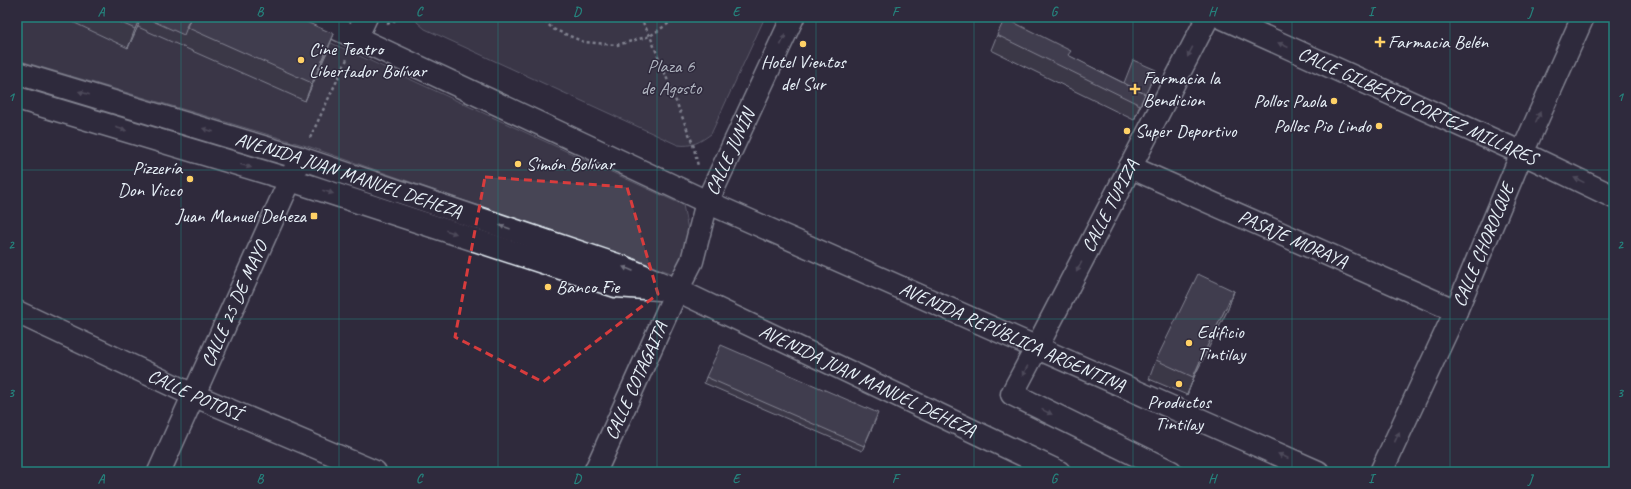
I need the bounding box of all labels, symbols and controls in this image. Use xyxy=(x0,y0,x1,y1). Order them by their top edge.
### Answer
text: A xyxy=(98,4,106,20)
text: B xyxy=(257,4,265,20)
text: C xyxy=(416,4,424,20)
text: D xyxy=(573,4,582,20)
text: E xyxy=(733,4,742,20)
text: F xyxy=(892,4,901,20)
text: G xyxy=(1051,4,1059,20)
text: H xyxy=(1208,4,1218,20)
text: I xyxy=(1368,4,1377,20)
text: J xyxy=(1527,4,1534,20)
place label: Farmacia Belén xyxy=(1388,30,1488,54)
one-way arrow xyxy=(780,34,786,45)
place label: Cine Teatro Libertador Bolívar xyxy=(309,37,428,83)
marker: Farmacia Belén xyxy=(1375,37,1385,47)
marker: Hotel Vientos del Sur xyxy=(798,39,808,49)
one-way arrow xyxy=(1276,41,1288,47)
street label: CALLE GILBERTO CORTEZ MILLARES xyxy=(1294,41,1544,172)
one-way arrow xyxy=(1187,46,1193,57)
place label: Hotel Vientos del Sur xyxy=(761,50,847,96)
park label: Plaza 6 de Agosto xyxy=(641,54,703,100)
marker: Cine Teatro Libertador Bolívar xyxy=(296,55,306,65)
place label: Farmacia la Bendicion xyxy=(1143,66,1221,112)
marker: Farmacia la Bendicion xyxy=(1130,84,1140,94)
text: 1 xyxy=(8,89,16,105)
place label: Pollos Paola xyxy=(1253,89,1327,113)
text: 1 xyxy=(1617,89,1625,105)
one-way arrow xyxy=(78,90,90,96)
marker: Pollos Paola xyxy=(1329,96,1339,106)
street label: CALLE JUNÍN xyxy=(700,103,761,199)
one-way arrow xyxy=(1535,112,1541,123)
place label: Pollos Pio Lindo xyxy=(1274,114,1372,138)
place label: Super Deportivo xyxy=(1135,119,1238,143)
marker: Pollos Pio Lindo xyxy=(1374,121,1384,131)
one-way arrow xyxy=(116,126,128,132)
marker: Super Deportivo xyxy=(1122,126,1132,136)
one-way arrow xyxy=(202,127,214,133)
street label: AVENIDA JUAN MANUEL DEHEZA xyxy=(232,127,465,224)
place label: Simón Bolívar xyxy=(526,152,615,176)
street label: CALLE TUPIZA xyxy=(1076,155,1144,256)
place label: Pizzería Don Vicco xyxy=(118,156,184,202)
marker: Simón Bolívar xyxy=(513,159,523,169)
one-way arrow xyxy=(240,163,252,169)
marker: Pizzería Don Vicco xyxy=(185,174,195,184)
one-way arrow xyxy=(1573,177,1585,183)
street label: CALLE CHOROLQUE xyxy=(1447,178,1521,310)
one-way arrow xyxy=(322,189,334,195)
place label: Juan Manuel Deheza xyxy=(175,204,307,228)
street label: PASAJE MORAYA xyxy=(1234,204,1352,274)
marker: Juan Manuel Deheza xyxy=(309,211,319,221)
one-way arrow xyxy=(498,224,510,230)
one-way arrow xyxy=(446,229,458,235)
street label: CALLE 25 DE MAYO xyxy=(196,235,274,371)
text: 2 xyxy=(8,237,15,253)
text: 2 xyxy=(1617,237,1624,253)
one-way arrow xyxy=(1076,261,1082,273)
one-way arrow xyxy=(621,266,633,272)
place label: Banco Fie xyxy=(556,275,621,299)
street label: AVENIDA REPÚBLICA ARGENTINA xyxy=(896,277,1129,397)
marker: Banco Fie xyxy=(543,282,553,292)
street label: CALLE COTAGAITA xyxy=(599,317,674,443)
street label: AVENIDA JUAN MANUEL DEHEZA xyxy=(755,319,980,443)
place label: Edificio Tintilay xyxy=(1197,320,1247,366)
marker: Edificio Tintilay xyxy=(1184,338,1194,348)
street label: CALLE POTOSÍ xyxy=(144,363,249,428)
one-way arrow xyxy=(1021,365,1028,377)
marker: Productos Tintilay xyxy=(1174,379,1184,389)
text: 3 xyxy=(8,385,15,401)
text: 3 xyxy=(1617,385,1624,401)
place label: Productos Tintilay xyxy=(1147,390,1212,436)
one-way arrow xyxy=(1041,408,1053,415)
one-way arrow xyxy=(1394,431,1400,442)
one-way arrow xyxy=(1277,453,1288,459)
text: A xyxy=(98,471,106,487)
text: B xyxy=(257,471,265,487)
text: C xyxy=(416,471,424,487)
text: D xyxy=(573,471,582,487)
text: E xyxy=(733,471,742,487)
text: F xyxy=(892,471,901,487)
text: G xyxy=(1051,471,1059,487)
text: H xyxy=(1208,471,1218,487)
text: I xyxy=(1368,471,1377,487)
text: J xyxy=(1527,471,1534,487)

